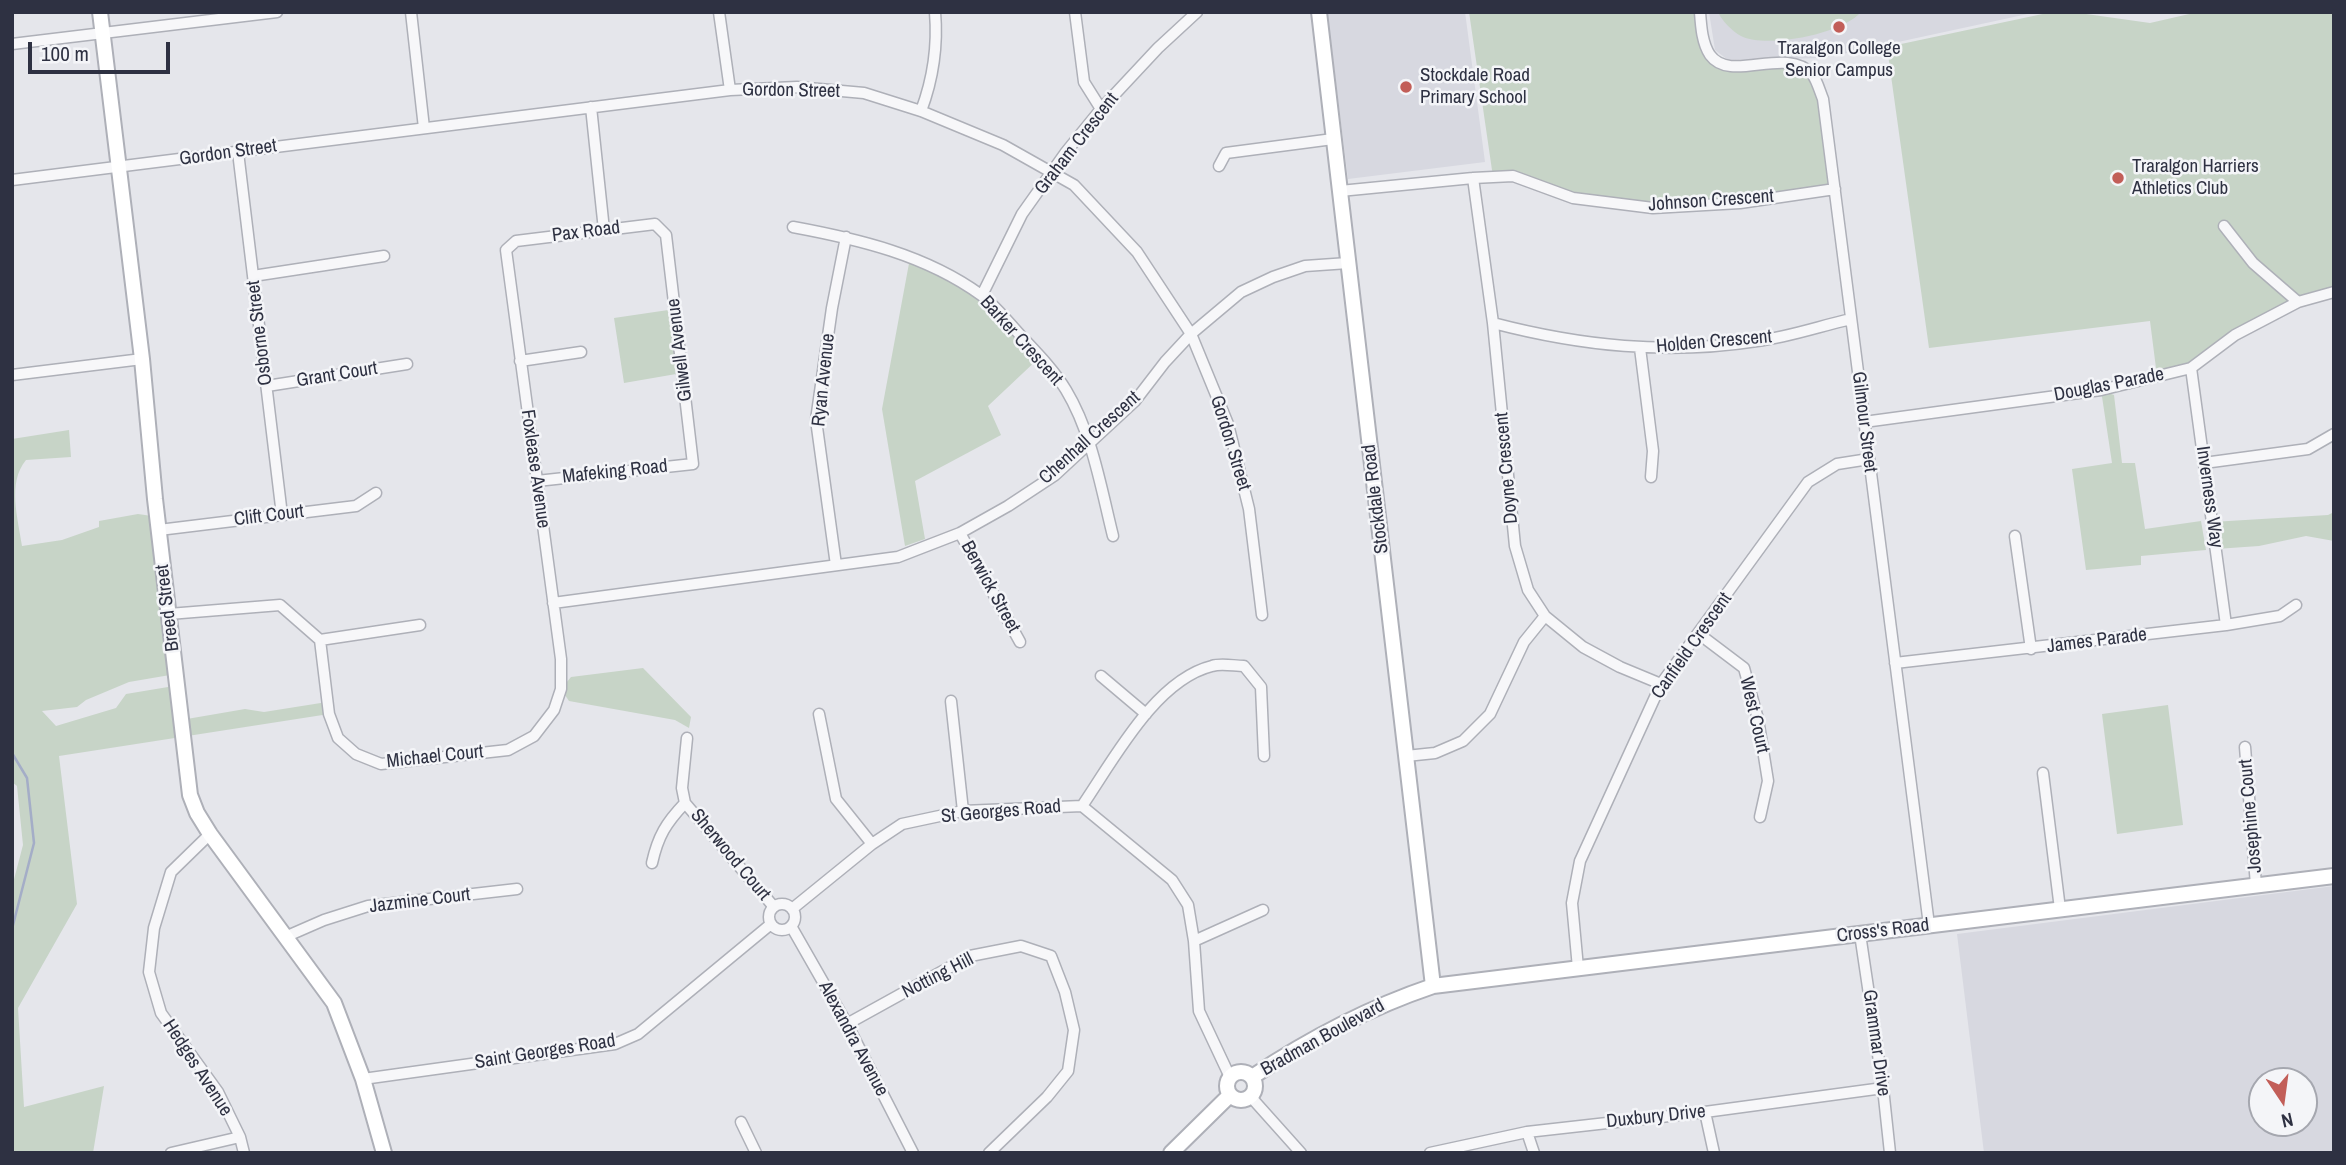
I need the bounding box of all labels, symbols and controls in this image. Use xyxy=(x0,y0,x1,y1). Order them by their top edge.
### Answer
marker: Traralgon College Senior Campus xyxy=(1831,19,1847,35)
scale bar xyxy=(32,28,173,72)
place label: Traralgon College Senior Campus xyxy=(1777,38,1901,82)
text: 100 m xyxy=(41,39,89,68)
place label: Stockdale Road Primary School xyxy=(1420,65,1530,109)
street label: Gordon Street xyxy=(742,79,840,103)
marker: Stockdale Road Primary School xyxy=(1398,79,1414,95)
street label: Graham Crescent xyxy=(1030,89,1124,199)
street label: Gordon Street xyxy=(178,135,278,171)
place label: Traralgon Harriers Athletics Club xyxy=(2132,156,2259,200)
marker: Traralgon Harriers Athletics Club xyxy=(2110,170,2126,186)
street label: Johnson Crescent xyxy=(1648,185,1774,217)
street label: Pax Road xyxy=(551,217,621,247)
street label: Osborne Street xyxy=(242,279,278,387)
street label: Barker Crescent xyxy=(975,292,1067,390)
street label: Gilwell Avenue xyxy=(662,297,698,403)
street label: Holden Crescent xyxy=(1655,326,1773,358)
street label: Ryan Avenue xyxy=(808,332,840,428)
street label: Grant Court xyxy=(295,357,379,393)
street label: Douglas Parade xyxy=(2052,363,2166,407)
street label: Gilmour Street xyxy=(1847,370,1881,474)
street label: Chenhall Crescent xyxy=(1035,387,1145,489)
street label: Gordon Street xyxy=(1205,393,1255,493)
street label: Foxlease Avenue xyxy=(515,408,555,530)
street label: Doyne Crescent xyxy=(1491,411,1523,525)
street label: Stockdale Road xyxy=(1358,443,1394,555)
street label: Inverness Way xyxy=(2191,445,2227,549)
street label: Mafeking Road xyxy=(561,455,669,489)
street label: Clift Court xyxy=(233,500,305,532)
street label: Berwick Street xyxy=(955,537,1025,637)
street label: Breed Street xyxy=(151,563,185,653)
street label: Canfield Crescent xyxy=(1647,588,1737,704)
street label: James Parade xyxy=(2046,624,2148,658)
street label: West Court xyxy=(1734,675,1774,755)
street label: Michael Court xyxy=(386,741,484,773)
street label: Josephine Court xyxy=(2235,758,2267,874)
street label: St Georges Road xyxy=(940,795,1062,829)
street label: Sherwood Court xyxy=(685,805,775,905)
street label: Jazmine Court xyxy=(368,884,472,918)
street label: Cross's Road xyxy=(1835,914,1931,948)
street label: Notting Hill xyxy=(898,948,978,1004)
street label: Alexandra Avenue xyxy=(813,978,893,1100)
street label: Grammar Drive xyxy=(1857,988,1895,1098)
street label: Bradman Boulevard xyxy=(1257,995,1389,1081)
street label: Hedges Avenue xyxy=(157,1015,237,1121)
street label: Saint Georges Road xyxy=(473,1030,617,1074)
north arrow xyxy=(2248,1067,2318,1137)
street label: Duxbury Drive xyxy=(1605,1100,1707,1134)
text: N xyxy=(2279,1107,2296,1134)

